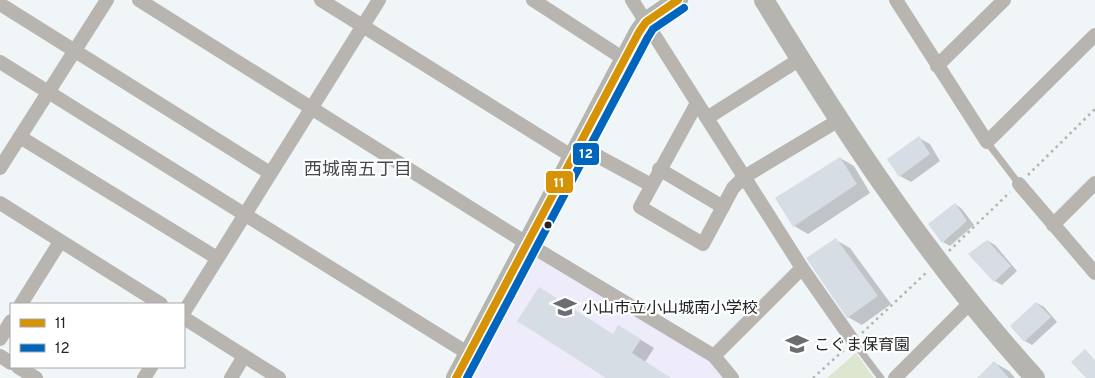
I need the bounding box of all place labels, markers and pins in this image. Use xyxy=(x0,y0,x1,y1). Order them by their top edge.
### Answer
unlabelled marker xyxy=(543,220,553,230)
school or university icon: 小山市立小山城南小学校 xyxy=(552,294,578,320)
place label: 小山市立小山城南小学校 xyxy=(582,299,758,319)
school or university icon: こぐま保育園 xyxy=(784,331,810,357)
place label: こぐま保育園 xyxy=(814,336,910,356)

